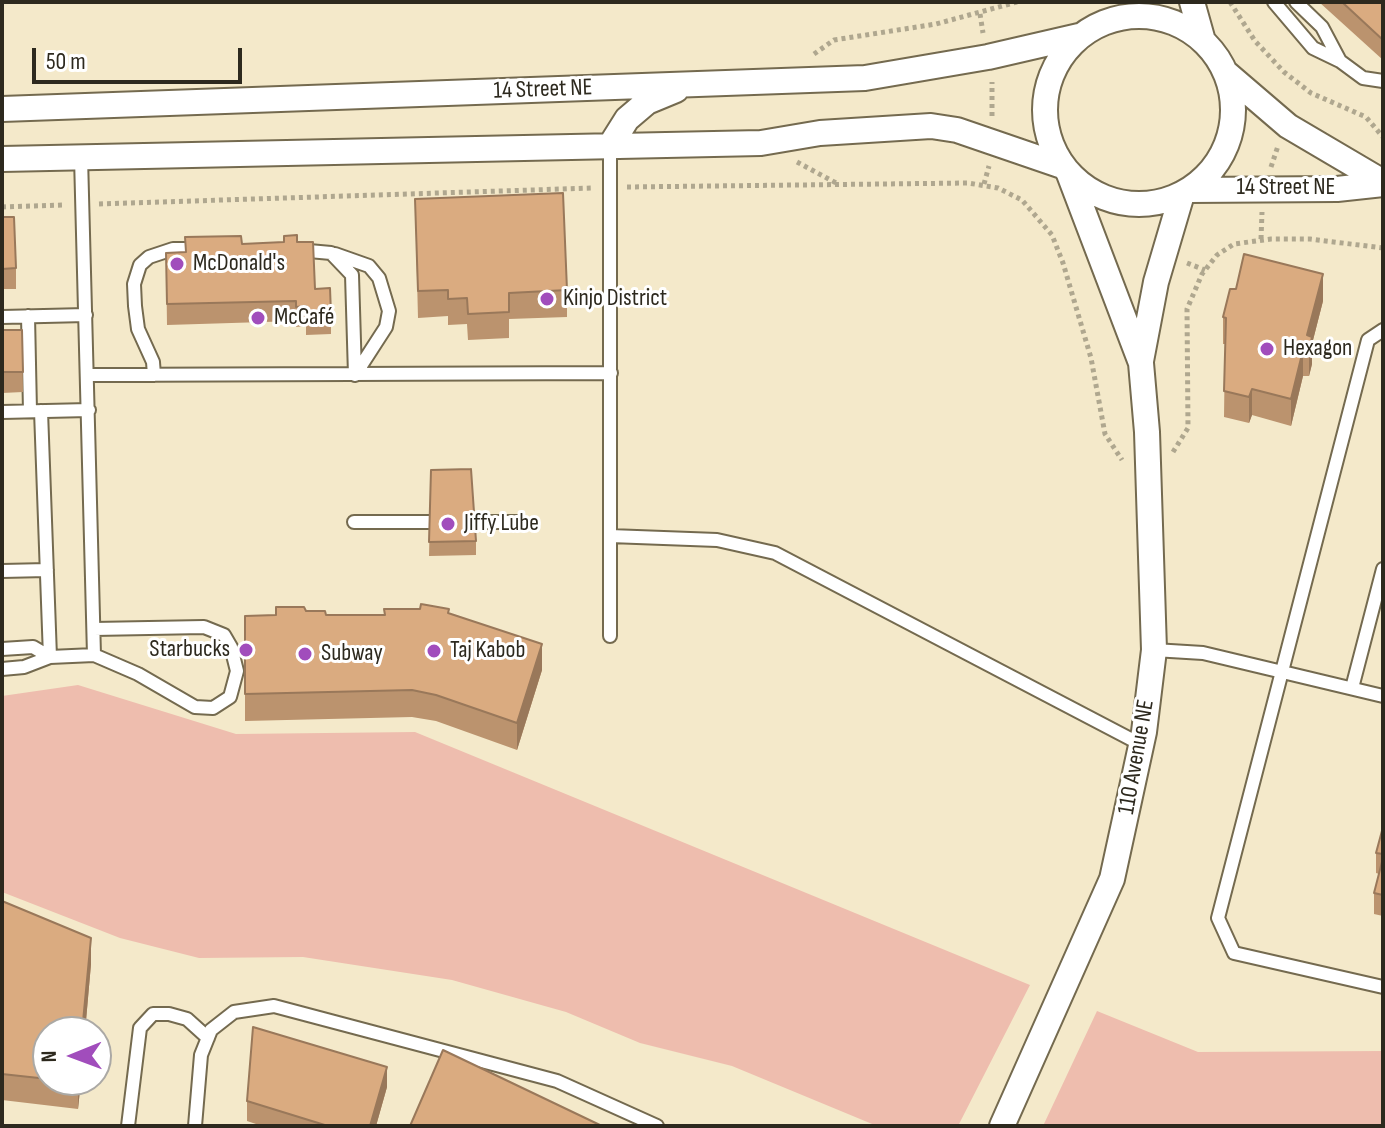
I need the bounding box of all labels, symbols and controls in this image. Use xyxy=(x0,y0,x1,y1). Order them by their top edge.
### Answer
scale bar xyxy=(36,32,246,82)
text: 50 m xyxy=(46,47,86,76)
street label: 14 Street NE xyxy=(493,74,593,106)
street label: 14 Street NE xyxy=(1237,174,1335,202)
place label: McDonald's xyxy=(193,250,285,278)
marker: McDonald's xyxy=(168,255,186,273)
place label: Kinjo District xyxy=(563,285,667,313)
marker: Kinjo District xyxy=(538,290,556,308)
place label: McCafé xyxy=(274,304,334,332)
marker: McCafé xyxy=(249,309,267,327)
place label: Hexagon xyxy=(1283,335,1352,363)
marker: Hexagon xyxy=(1258,340,1276,358)
place label: Jiffy Lube xyxy=(464,510,539,538)
marker: Jiffy Lube xyxy=(439,515,457,533)
place label: Starbucks xyxy=(149,636,230,664)
place label: Taj Kabob xyxy=(450,637,525,665)
place label: Subway xyxy=(321,640,383,668)
marker: Starbucks xyxy=(237,641,255,659)
marker: Taj Kabob xyxy=(425,642,443,660)
marker: Subway xyxy=(296,645,314,663)
street label: 110 Avenue NE xyxy=(1113,697,1161,817)
north arrow xyxy=(32,1016,112,1096)
text: N xyxy=(36,1050,63,1063)

